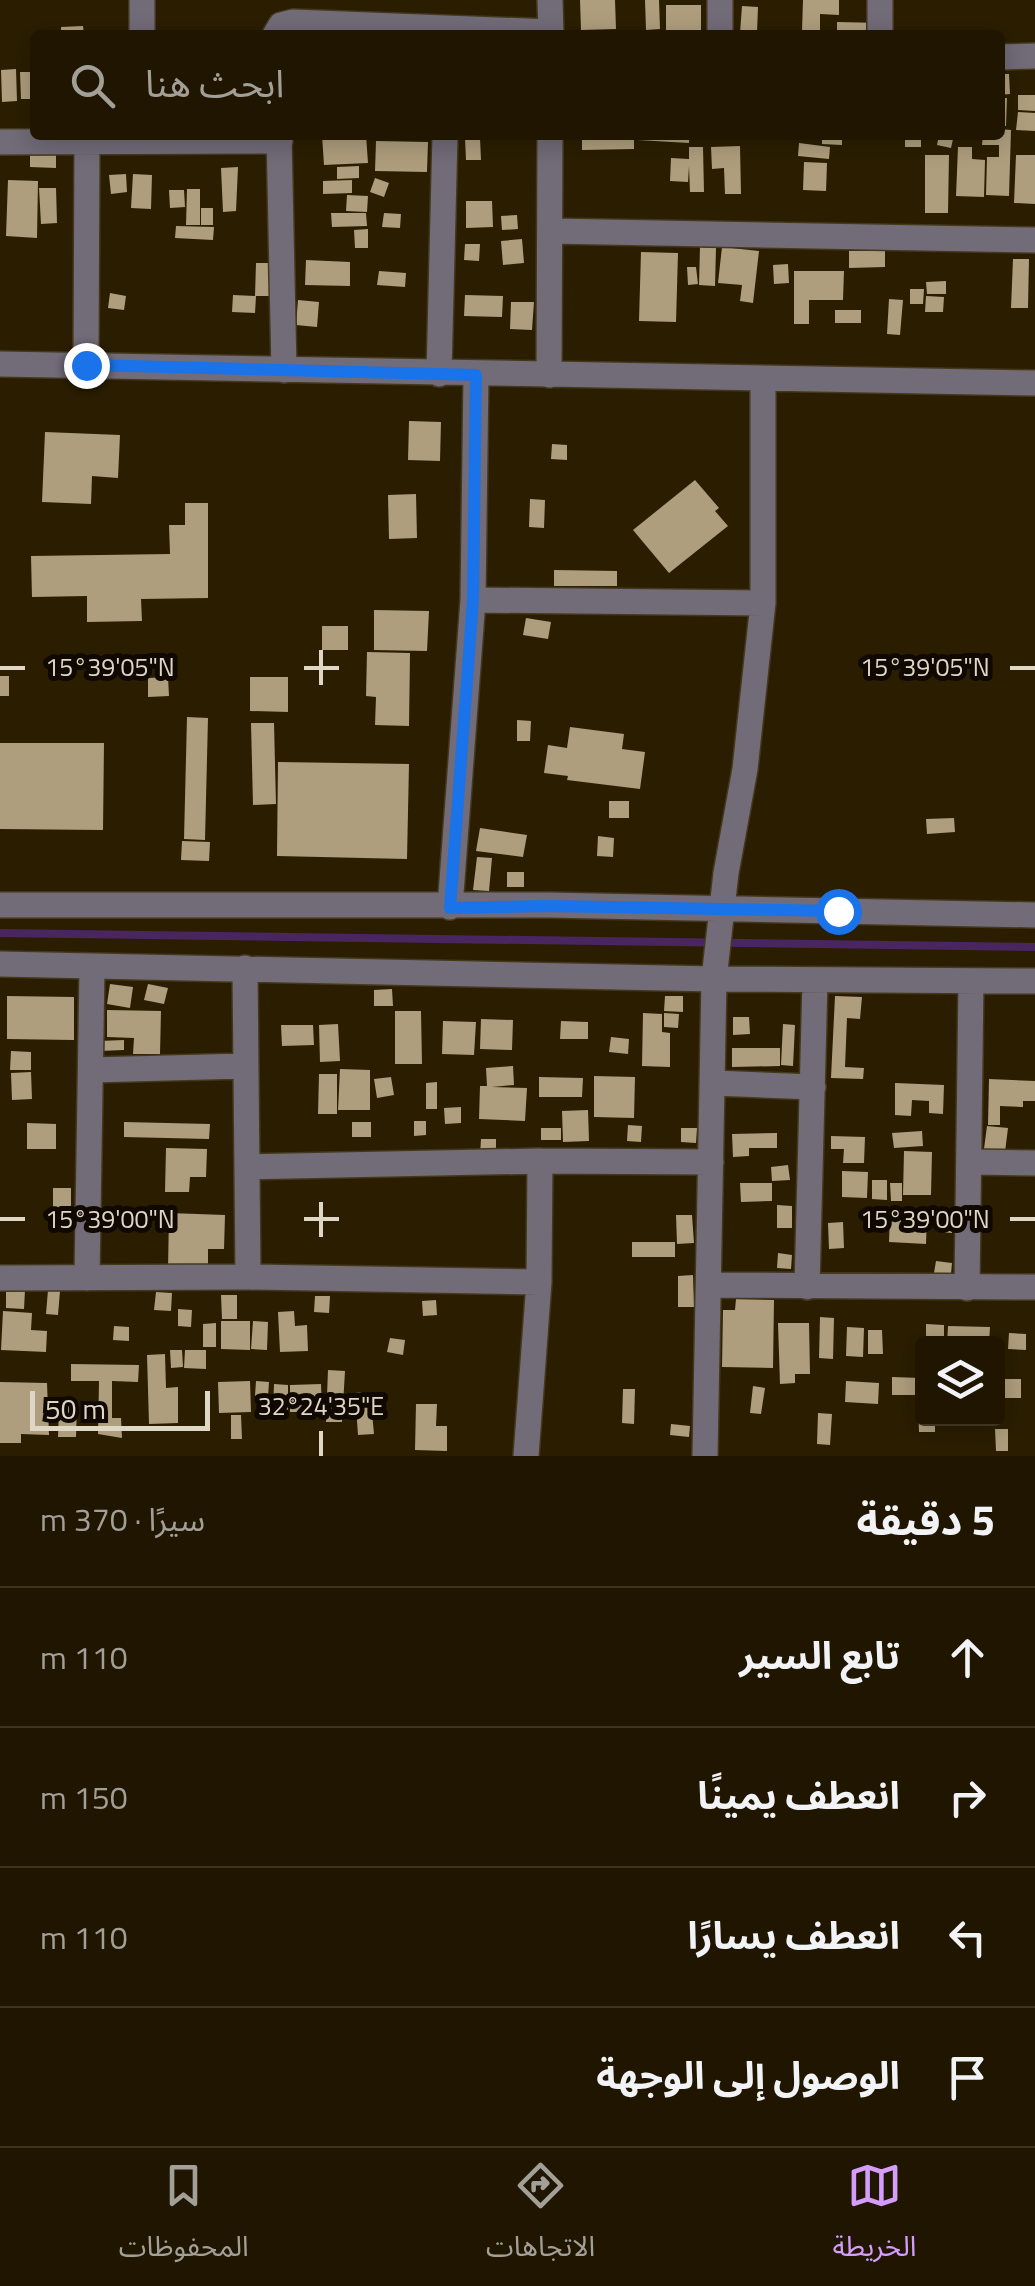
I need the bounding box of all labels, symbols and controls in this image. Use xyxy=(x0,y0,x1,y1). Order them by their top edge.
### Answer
search box xyxy=(30,30,1005,140)
text: ابحث هنا xyxy=(145,54,284,112)
icon: search xyxy=(65,58,120,113)
route end xyxy=(64,343,110,389)
text: 15°39'05"N xyxy=(45,648,175,686)
text: 15°39'05"N xyxy=(860,648,990,686)
route start xyxy=(816,889,862,935)
text: 15°39'00"N xyxy=(45,1200,175,1238)
text: 15°39'00"N xyxy=(860,1200,990,1238)
map controls xyxy=(915,1336,1005,1426)
button: layers xyxy=(915,1336,1005,1426)
scale bar xyxy=(30,1386,210,1430)
text: 50 m xyxy=(45,1387,106,1430)
text: 32°24'35"E xyxy=(258,1387,384,1425)
text: 5 دقيقة xyxy=(857,1487,995,1551)
text: سيرًا · 370 m xyxy=(40,1495,205,1543)
text: تابع السير xyxy=(739,1626,900,1684)
icon: ahead xyxy=(940,1630,995,1685)
text: 110 m xyxy=(40,1633,128,1681)
text: انعطف يمينًا xyxy=(697,1766,900,1824)
icon: right xyxy=(940,1770,995,1825)
text: 150 m xyxy=(40,1773,128,1821)
text: انعطف يسارًا xyxy=(688,1906,900,1964)
icon: left xyxy=(940,1910,995,1965)
text: 110 m xyxy=(40,1913,128,1961)
text: الوصول إلى الوجهة xyxy=(596,2046,900,2104)
icon: arrive xyxy=(940,2050,995,2105)
tab: المحفوظات xyxy=(119,2158,249,2277)
tab: الاتجاهات xyxy=(486,2158,595,2277)
tab: الخريطة xyxy=(832,2158,916,2277)

